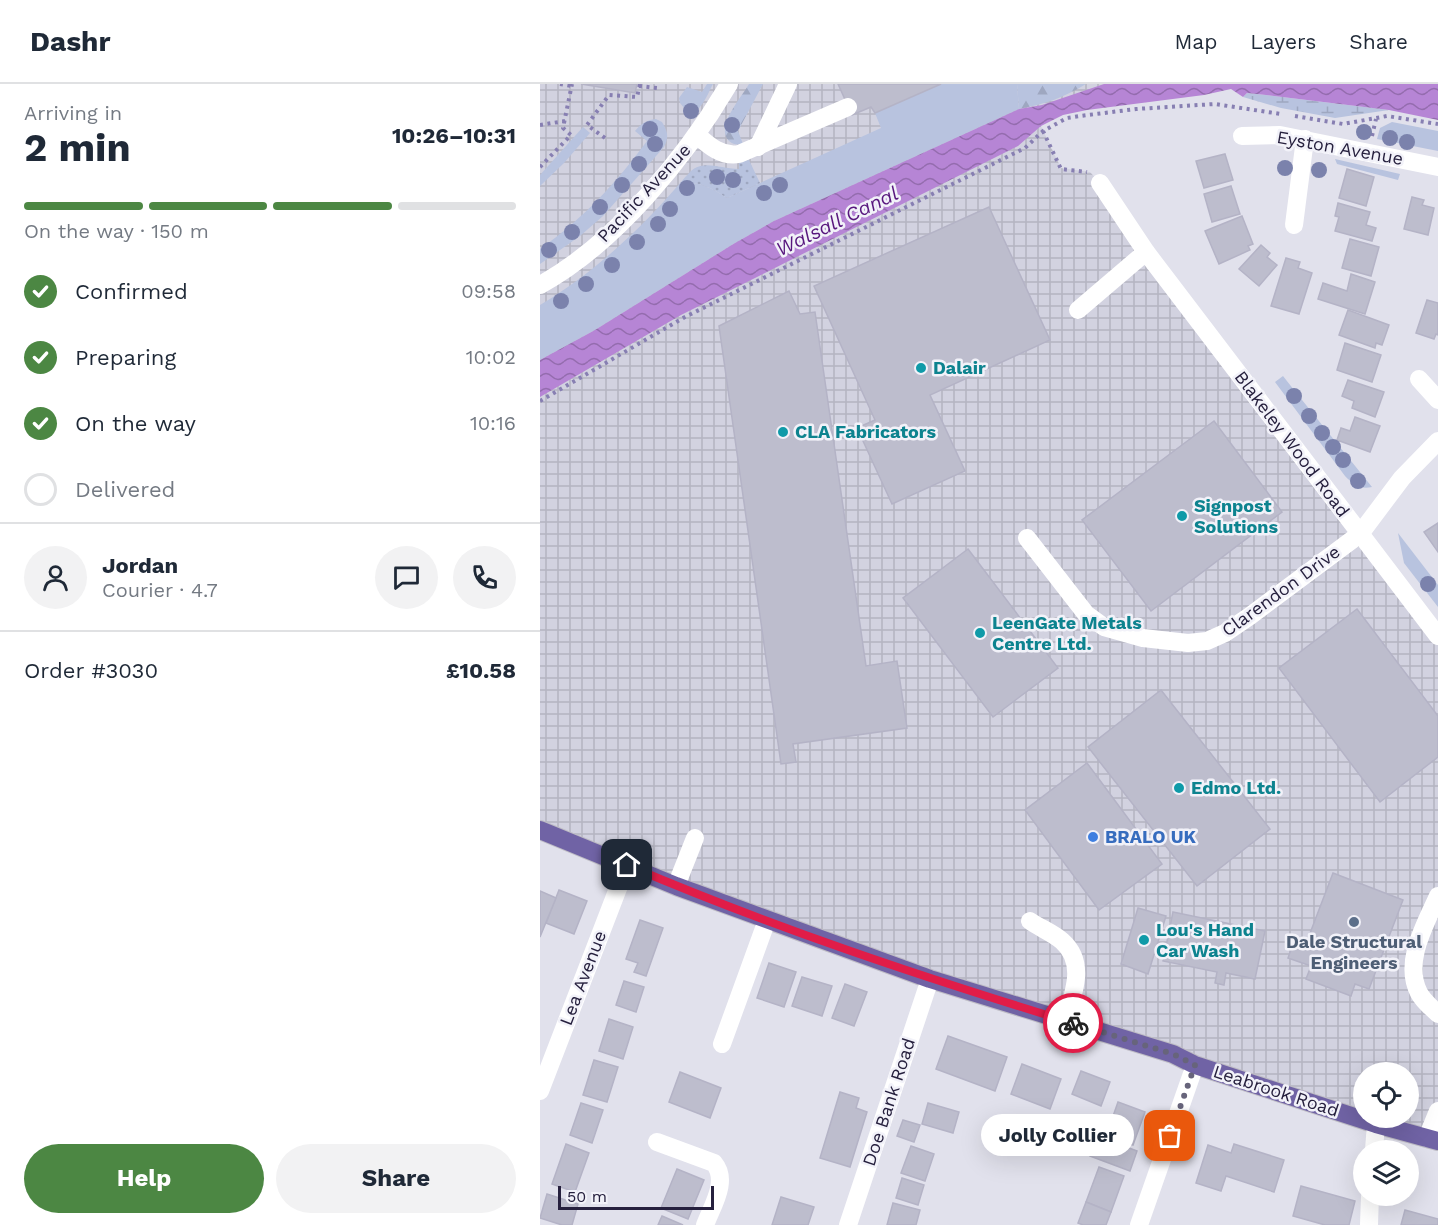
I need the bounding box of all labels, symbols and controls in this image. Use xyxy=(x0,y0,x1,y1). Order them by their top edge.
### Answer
text: Dashr xyxy=(30,25,110,58)
text: Map xyxy=(1174,29,1217,54)
text: Layers xyxy=(1250,29,1316,54)
text: Share xyxy=(1349,29,1408,54)
text: Arriving in xyxy=(24,101,122,125)
text: 10:26–10:31 xyxy=(392,123,516,148)
text: 2 min xyxy=(24,125,131,170)
street label: Eyston Avenue xyxy=(1275,126,1405,169)
street label: Pacific Avenue xyxy=(593,139,695,246)
water label: Walsall Canal xyxy=(772,181,902,261)
text: On the way · 150 m xyxy=(24,219,209,243)
icon: check xyxy=(24,275,57,308)
text: Confirmed xyxy=(75,279,188,304)
text: 09:58 xyxy=(461,279,516,303)
icon: check xyxy=(24,341,57,374)
text: Preparing xyxy=(75,345,176,370)
text: 10:02 xyxy=(466,345,516,369)
place label: Dalair xyxy=(933,357,986,378)
marker: Dalair xyxy=(914,361,928,375)
street label: Blakeley Wood Road xyxy=(1231,367,1354,521)
icon: check xyxy=(24,407,57,440)
text: On the way xyxy=(75,411,196,436)
text: 10:16 xyxy=(470,411,516,435)
place label: CLA Fabricators xyxy=(795,421,936,442)
marker: CLA Fabricators xyxy=(776,425,790,439)
text: Delivered xyxy=(75,477,175,502)
place label: Signpost Solutions xyxy=(1194,495,1278,537)
marker: Signpost Solutions xyxy=(1175,509,1189,523)
street label: Clarendon Drive xyxy=(1218,541,1344,640)
button: person xyxy=(24,546,87,609)
button: chat xyxy=(375,546,438,609)
button: phone xyxy=(453,546,516,609)
text: Jordan xyxy=(102,553,178,578)
text: Courier · 4.7 xyxy=(102,578,218,602)
place label: LeenGate Metals Centre Ltd. xyxy=(992,612,1142,654)
marker: LeenGate Metals Centre Ltd. xyxy=(973,626,987,640)
text: Order #3030 xyxy=(24,658,158,683)
text: £10.58 xyxy=(446,658,516,683)
place label: Edmo Ltd. xyxy=(1191,777,1281,798)
marker: Edmo Ltd. xyxy=(1172,781,1186,795)
place label: BRALO UK xyxy=(1105,826,1197,847)
marker: BRALO UK xyxy=(1086,830,1100,844)
pin xyxy=(601,839,652,890)
icon: home xyxy=(610,848,643,881)
marker: Dale Structural Engineers xyxy=(1347,915,1361,929)
place label: Lou's Hand Car Wash xyxy=(1156,919,1254,961)
street label: Lea Avenue xyxy=(555,927,610,1028)
place label: Dale Structural Engineers xyxy=(1286,931,1422,973)
marker: Lou's Hand Car Wash xyxy=(1137,933,1151,947)
courier xyxy=(1043,993,1103,1053)
icon: bike xyxy=(1057,1007,1090,1040)
street label: Doe Bank Road xyxy=(858,1035,919,1168)
street label: Leabrook Road xyxy=(1211,1060,1342,1121)
map controls xyxy=(1353,1062,1419,1206)
button: locate xyxy=(1353,1062,1419,1128)
pin xyxy=(1144,1110,1195,1161)
callout: Jolly Collier xyxy=(981,1115,1134,1157)
icon: bag xyxy=(1153,1119,1186,1152)
text: Jolly Collier xyxy=(998,1123,1117,1147)
button: layers xyxy=(1353,1140,1419,1206)
button: Help xyxy=(24,1144,264,1213)
button: Share xyxy=(276,1144,516,1213)
scale bar xyxy=(558,1183,714,1210)
text: 50 m xyxy=(567,1187,607,1206)

